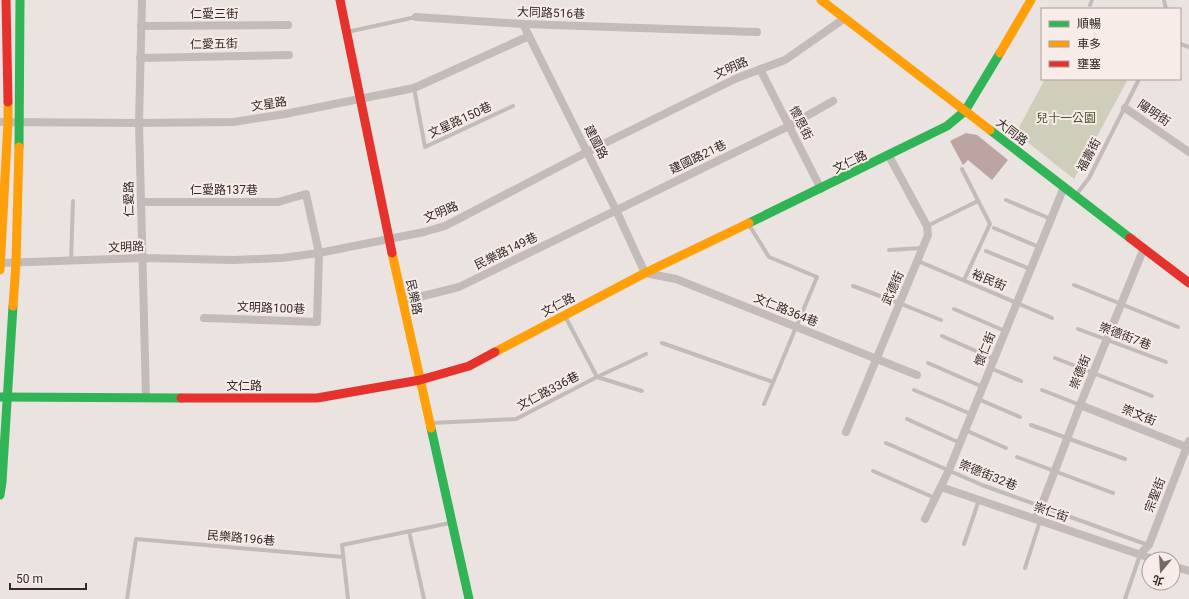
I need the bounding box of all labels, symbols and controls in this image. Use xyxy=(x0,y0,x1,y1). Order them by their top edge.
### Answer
street label: 大同路516巷 xyxy=(517,5,585,21)
street label: 仁愛三街 xyxy=(190,7,238,21)
legend xyxy=(1041,8,1181,80)
text: 順暢 xyxy=(1077,17,1101,31)
street label: 仁愛五街 xyxy=(190,37,238,51)
text: 車多 xyxy=(1077,37,1101,51)
street label: 文明路 xyxy=(712,54,750,82)
text: 壅塞 xyxy=(1077,57,1101,71)
street label: 文星路 xyxy=(250,94,288,114)
street label: 陽明街 xyxy=(1135,97,1173,129)
street label: 文星路150巷 xyxy=(426,99,494,141)
street label: 懷恩街 xyxy=(787,104,815,142)
park label: 兒十一公園 xyxy=(1036,111,1096,125)
street label: 大同路 xyxy=(994,115,1030,149)
street label: 建國路 xyxy=(582,123,610,161)
street label: 福壽街 xyxy=(1074,136,1104,174)
street label: 建國路21巷 xyxy=(667,137,729,177)
street label: 文仁路 xyxy=(831,148,869,176)
street label: 仁愛路 xyxy=(122,181,136,217)
street label: 仁愛路137巷 xyxy=(190,183,258,197)
street label: 文明路 xyxy=(422,199,460,225)
street label: 民樂路149巷 xyxy=(472,230,540,272)
street label: 文明路 xyxy=(108,239,144,255)
street label: 裕民街 xyxy=(970,267,1008,293)
street label: 武德街 xyxy=(879,269,907,307)
street label: 民樂路 xyxy=(403,278,425,316)
street label: 文仁路 xyxy=(539,290,577,320)
street label: 文仁路364巷 xyxy=(752,291,820,329)
street label: 文明路100巷 xyxy=(237,300,305,316)
street label: 崇德街7巷 xyxy=(1097,320,1153,352)
street label: 懷仁街 xyxy=(972,330,998,368)
street label: 崇德街 xyxy=(1067,353,1093,391)
street label: 文仁路336巷 xyxy=(515,369,581,413)
street label: 文仁路 xyxy=(226,379,262,393)
street label: 崇文街 xyxy=(1120,402,1158,428)
street label: 崇德街32巷 xyxy=(957,457,1019,493)
street label: 宗聖街 xyxy=(1142,476,1168,514)
street label: 崇仁街 xyxy=(1032,500,1070,524)
street label: 民樂路196巷 xyxy=(206,528,276,548)
north arrow xyxy=(1141,551,1181,591)
scale bar xyxy=(10,565,86,591)
text: 50 m xyxy=(16,572,43,586)
text: 北 xyxy=(1151,572,1165,588)

